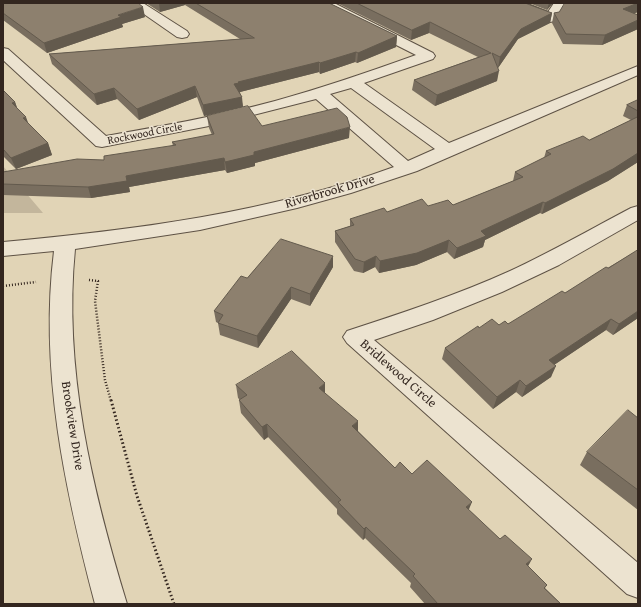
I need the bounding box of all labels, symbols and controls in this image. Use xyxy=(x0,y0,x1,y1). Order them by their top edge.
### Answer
street label: Rockwood Circle xyxy=(107,120,183,148)
street label: Riverbrook Drive xyxy=(283,172,377,212)
street label: Bridlewood Circle xyxy=(357,337,439,411)
street label: Brookview Drive xyxy=(57,380,87,472)

